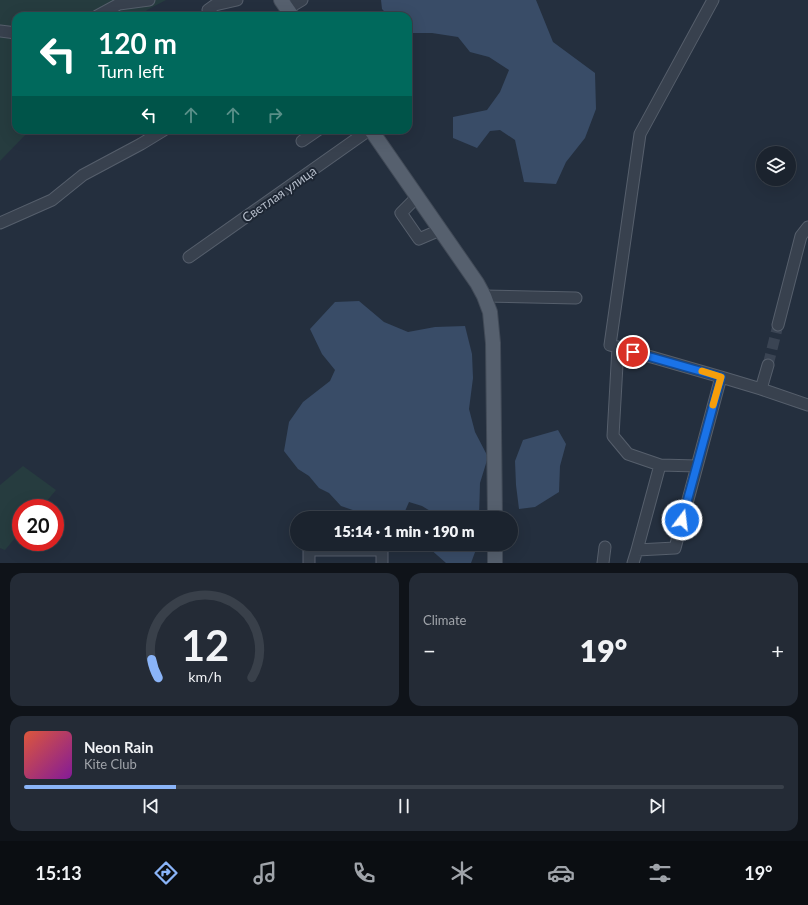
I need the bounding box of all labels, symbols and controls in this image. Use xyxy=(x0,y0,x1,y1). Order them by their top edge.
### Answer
text: 120 m xyxy=(98,26,177,60)
icon: left xyxy=(32,28,84,80)
text: Turn left xyxy=(98,60,164,82)
icon: left xyxy=(138,104,160,126)
icon: ahead xyxy=(180,104,202,126)
icon: ahead xyxy=(222,104,244,126)
icon: right xyxy=(264,104,286,126)
map controls xyxy=(756,146,796,186)
button: layers xyxy=(756,146,796,186)
street label: Светлая улица xyxy=(239,162,319,226)
pin xyxy=(616,335,650,369)
icon: arrive xyxy=(622,341,644,363)
speed limit sign: 20 xyxy=(12,499,64,551)
position arrow xyxy=(661,499,703,541)
text: 15:14 · 1 min · 190 m xyxy=(333,522,475,540)
text: Climate xyxy=(423,612,466,628)
text: 12 xyxy=(180,619,229,669)
text: 19° xyxy=(580,632,627,668)
text: − xyxy=(423,637,436,664)
text: + xyxy=(771,637,784,664)
text: km/h xyxy=(188,667,221,684)
text: Neon Rain xyxy=(84,738,153,756)
text: Kite Club xyxy=(84,756,137,772)
icon: previous xyxy=(140,795,162,817)
icon: pause xyxy=(393,795,415,817)
icon: next xyxy=(646,795,668,817)
icon: directions xyxy=(152,859,180,887)
icon: music xyxy=(251,859,279,887)
icon: phone xyxy=(350,859,378,887)
icon: climate xyxy=(448,859,476,887)
icon: car xyxy=(547,859,575,887)
icon: filters xyxy=(646,859,674,887)
text: 15:13 xyxy=(35,862,82,884)
text: 19° xyxy=(744,862,773,884)

